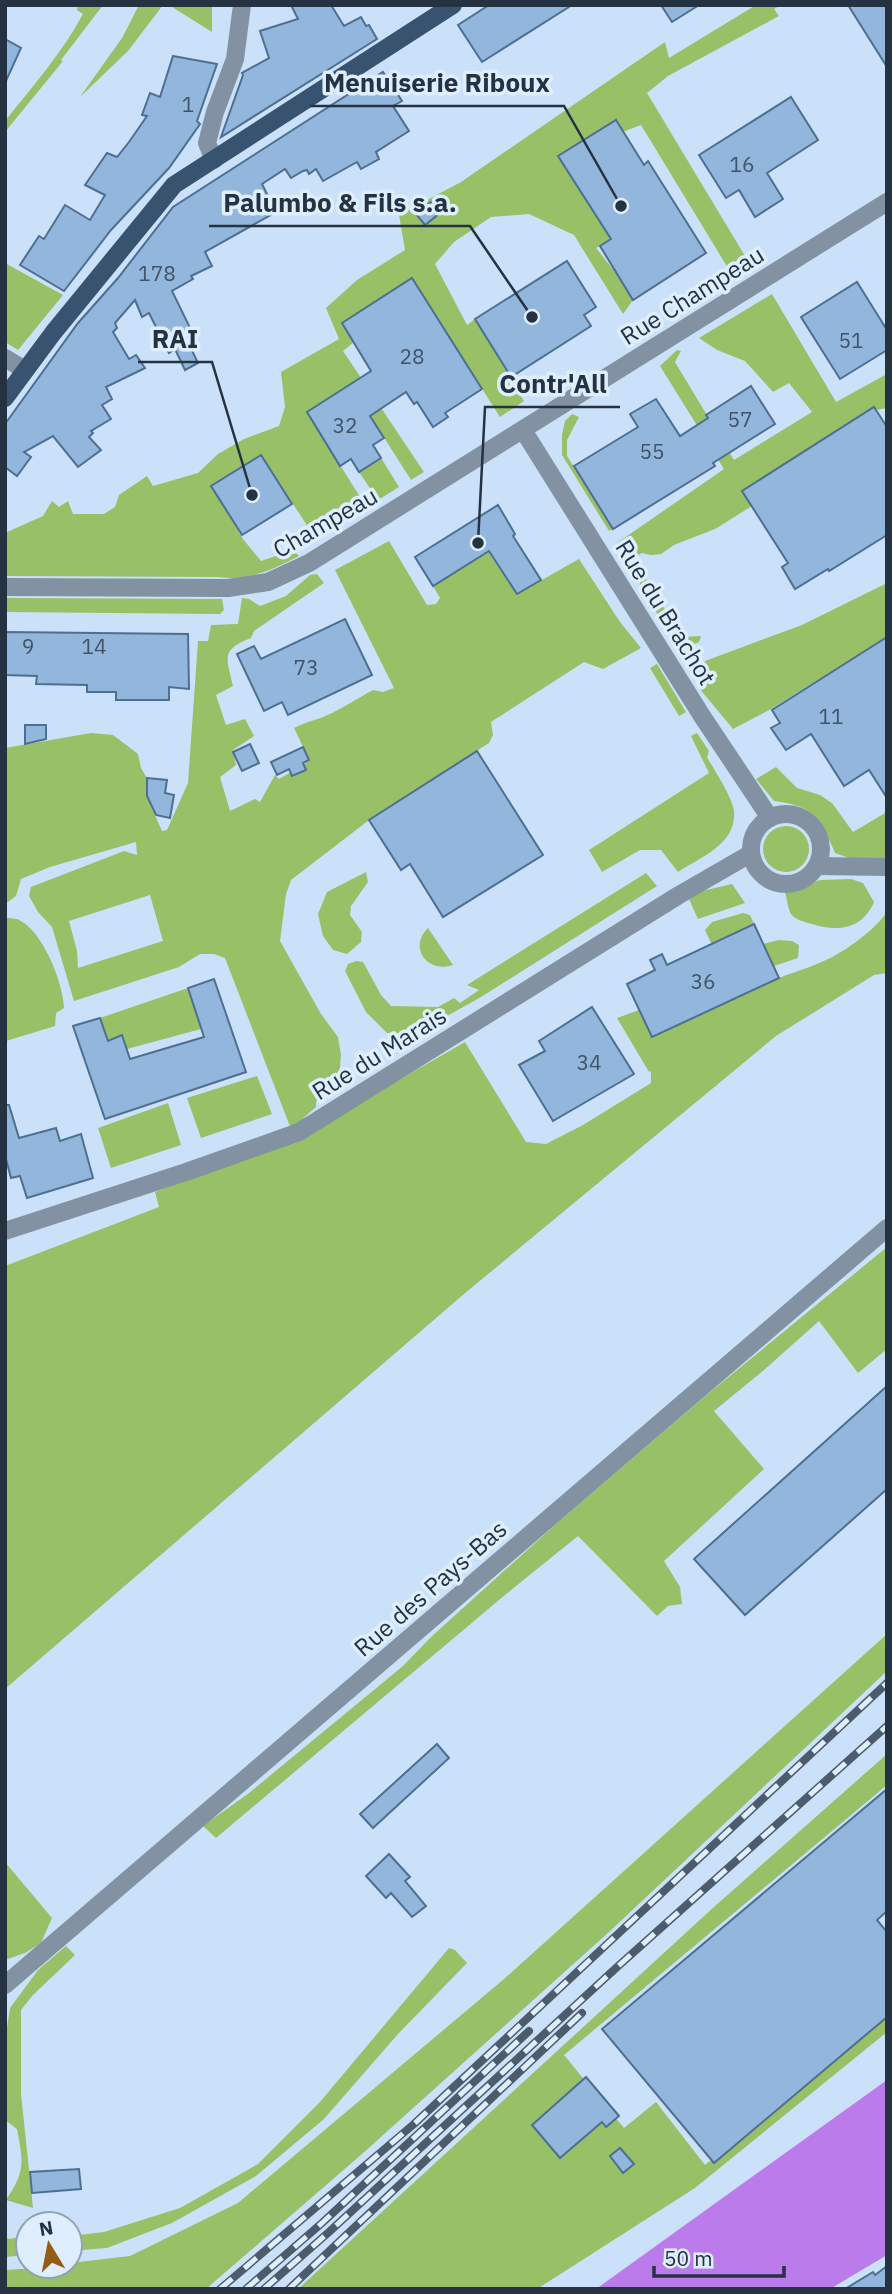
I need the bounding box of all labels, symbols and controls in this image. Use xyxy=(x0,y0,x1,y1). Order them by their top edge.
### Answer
callout: Menuiserie Riboux xyxy=(310,59,564,106)
text: Menuiserie Riboux xyxy=(324,65,551,99)
house number: 1 xyxy=(182,90,194,118)
house number: 16 xyxy=(729,150,755,178)
callout: Palumbo & Fils s.a. xyxy=(209,179,470,226)
text: Palumbo & Fils s.a. xyxy=(223,185,457,219)
street label: Rue Champeau xyxy=(614,238,770,352)
house number: 178 xyxy=(138,259,176,287)
callout: RAI xyxy=(138,315,212,362)
text: RAI xyxy=(152,321,198,355)
house number: 51 xyxy=(838,326,864,354)
house number: 28 xyxy=(399,342,425,370)
callout: Contr'All xyxy=(485,360,620,407)
text: Contr'All xyxy=(499,366,607,400)
house number: 57 xyxy=(727,405,753,433)
house number: 32 xyxy=(332,411,358,439)
house number: 55 xyxy=(639,437,665,465)
street label: Champeau xyxy=(267,479,383,565)
street label: Rue du Brachot xyxy=(608,533,724,691)
house number: 9 xyxy=(22,632,34,660)
house number: 14 xyxy=(81,632,107,660)
house number: 73 xyxy=(293,653,319,681)
house number: 11 xyxy=(818,702,844,730)
house number: 36 xyxy=(690,967,716,995)
street label: Rue du Marais xyxy=(306,999,452,1107)
house number: 34 xyxy=(576,1048,602,1076)
street label: Rue des Pays-Bas xyxy=(347,1513,513,1663)
north arrow xyxy=(14,2210,84,2280)
text: N xyxy=(37,2215,55,2241)
scale bar xyxy=(654,2234,784,2278)
text: 50 m xyxy=(664,2244,713,2272)

